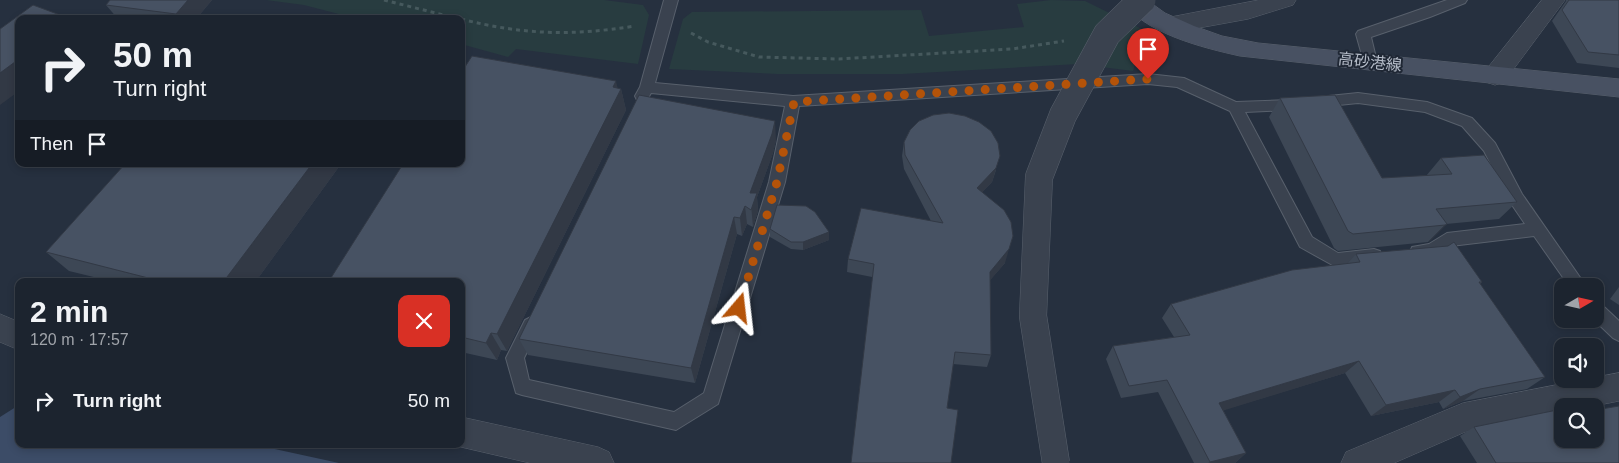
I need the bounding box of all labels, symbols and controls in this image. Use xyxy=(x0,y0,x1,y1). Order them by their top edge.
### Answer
pin xyxy=(1127,28,1169,79)
icon: right xyxy=(30,35,95,100)
text: 50 m xyxy=(113,35,193,74)
icon: arrive xyxy=(1134,35,1162,63)
street label: 高砂港線 xyxy=(1337,50,1403,74)
text: Turn right xyxy=(113,76,206,101)
icon: arrive xyxy=(83,130,111,158)
text: Then xyxy=(30,133,73,154)
north arrow xyxy=(1554,278,1604,328)
map controls xyxy=(1554,278,1604,448)
position arrow xyxy=(712,281,764,333)
text: 2 min xyxy=(30,295,108,328)
button: close xyxy=(398,295,450,347)
text: 120 m · 17:57 xyxy=(30,331,129,348)
button: sound xyxy=(1554,338,1604,388)
icon: right xyxy=(30,387,58,415)
text: Turn right xyxy=(73,390,161,411)
text: 50 m xyxy=(408,390,450,411)
button: search xyxy=(1554,398,1604,448)

